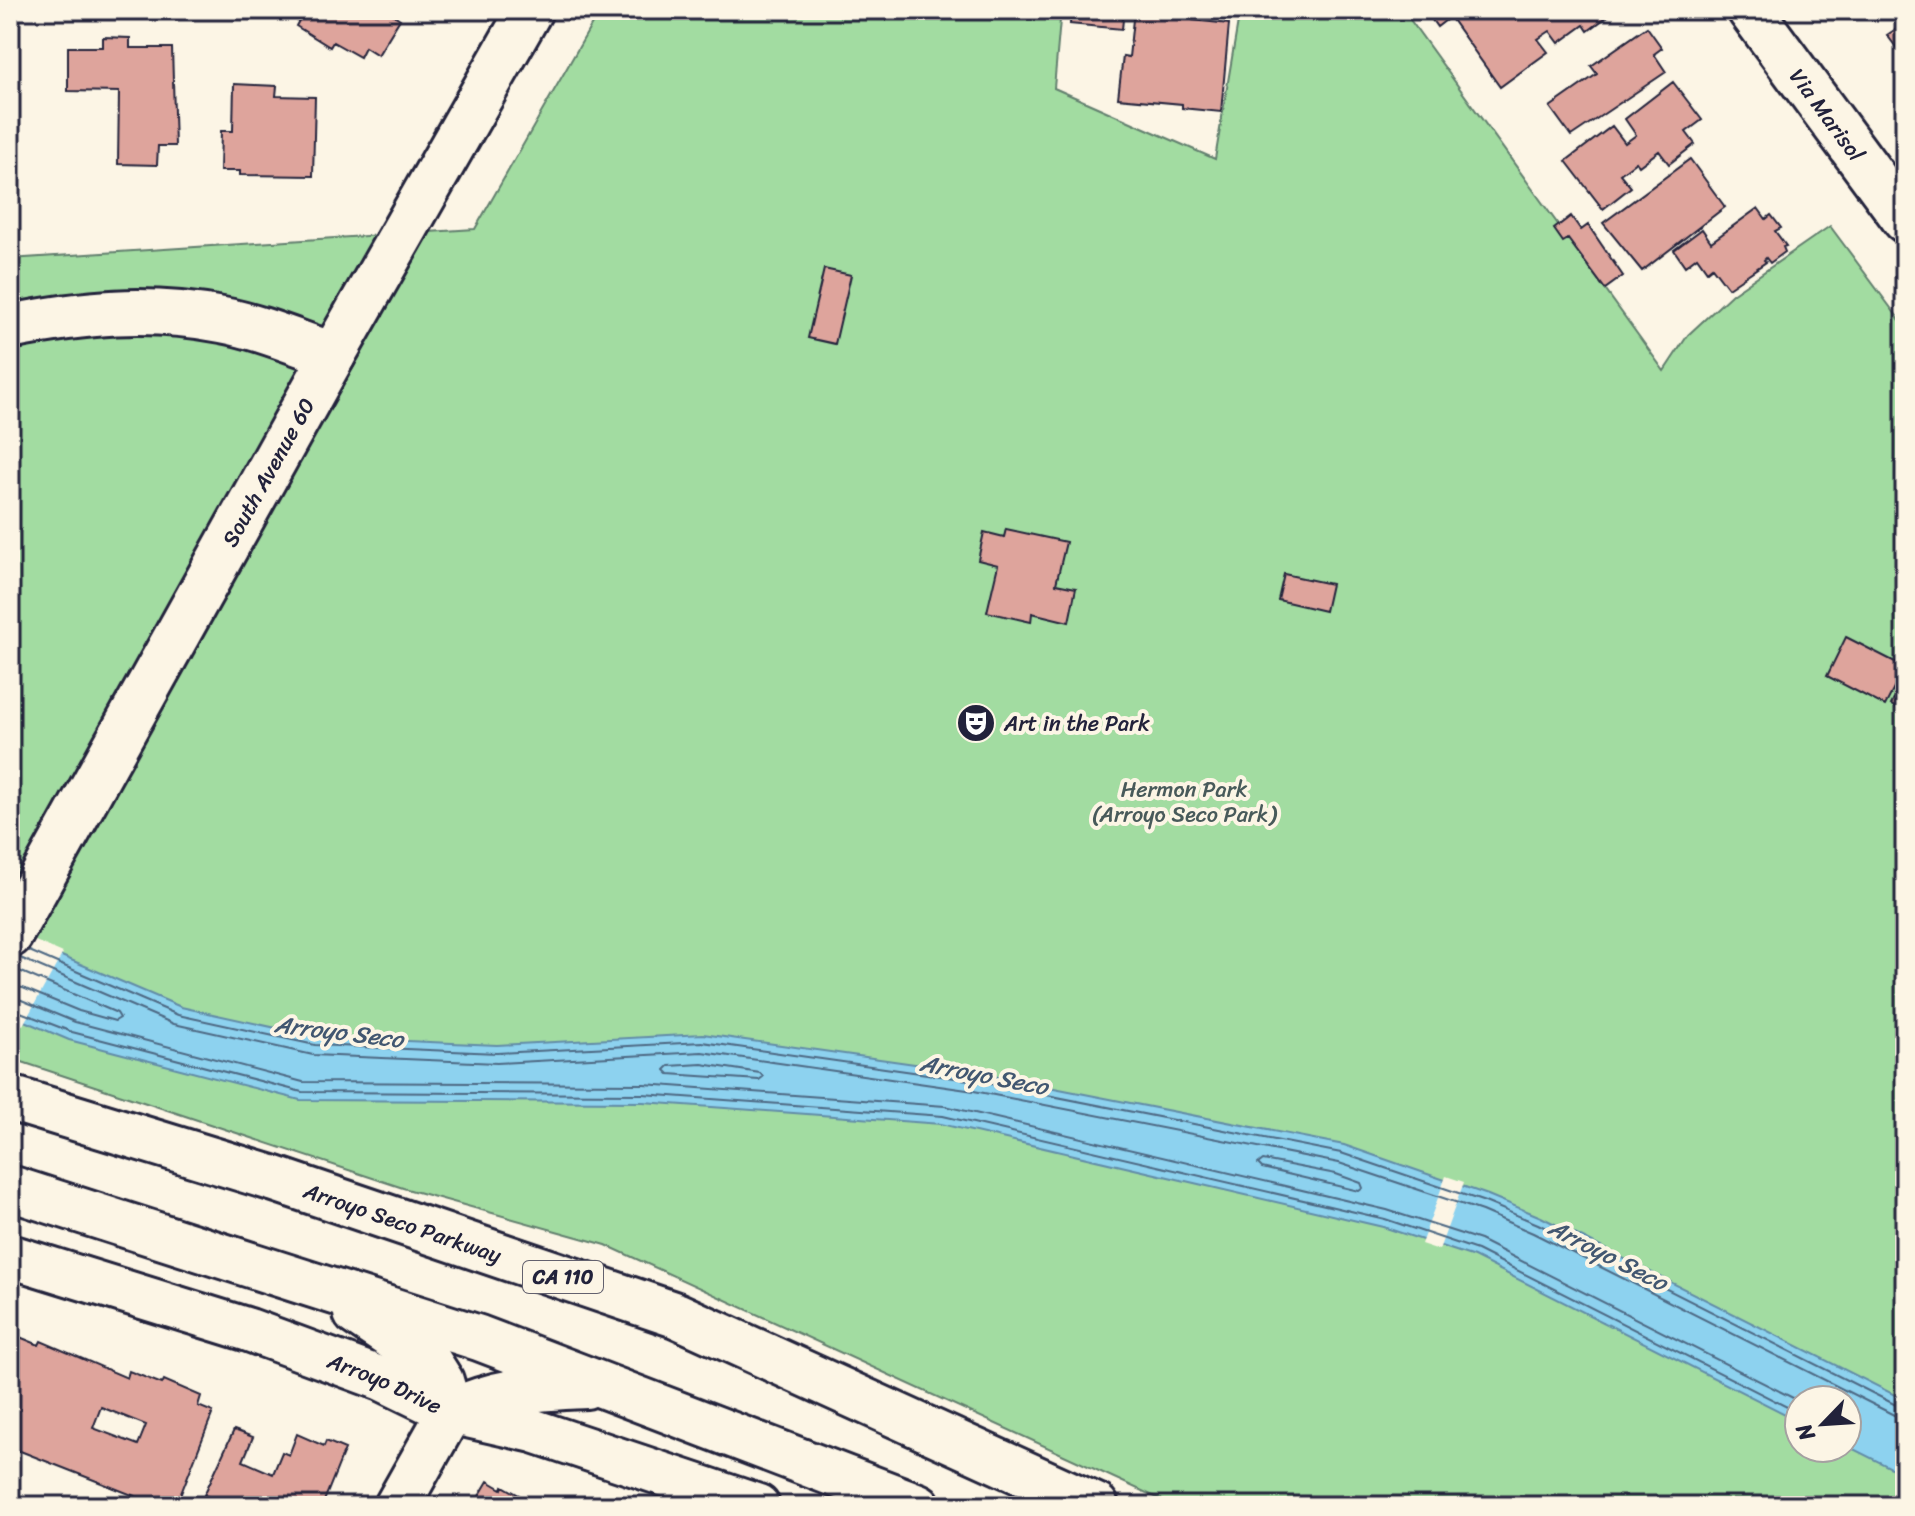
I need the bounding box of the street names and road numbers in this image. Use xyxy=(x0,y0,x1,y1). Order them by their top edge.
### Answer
street label: Via Marisol xyxy=(1779,59,1876,170)
street label: South Avenue 60 xyxy=(210,390,325,554)
street label: Arroyo Seco Parkway xyxy=(298,1170,507,1274)
road number: CA 110 xyxy=(523,1261,603,1293)
street label: Arroyo Drive xyxy=(321,1341,449,1425)

